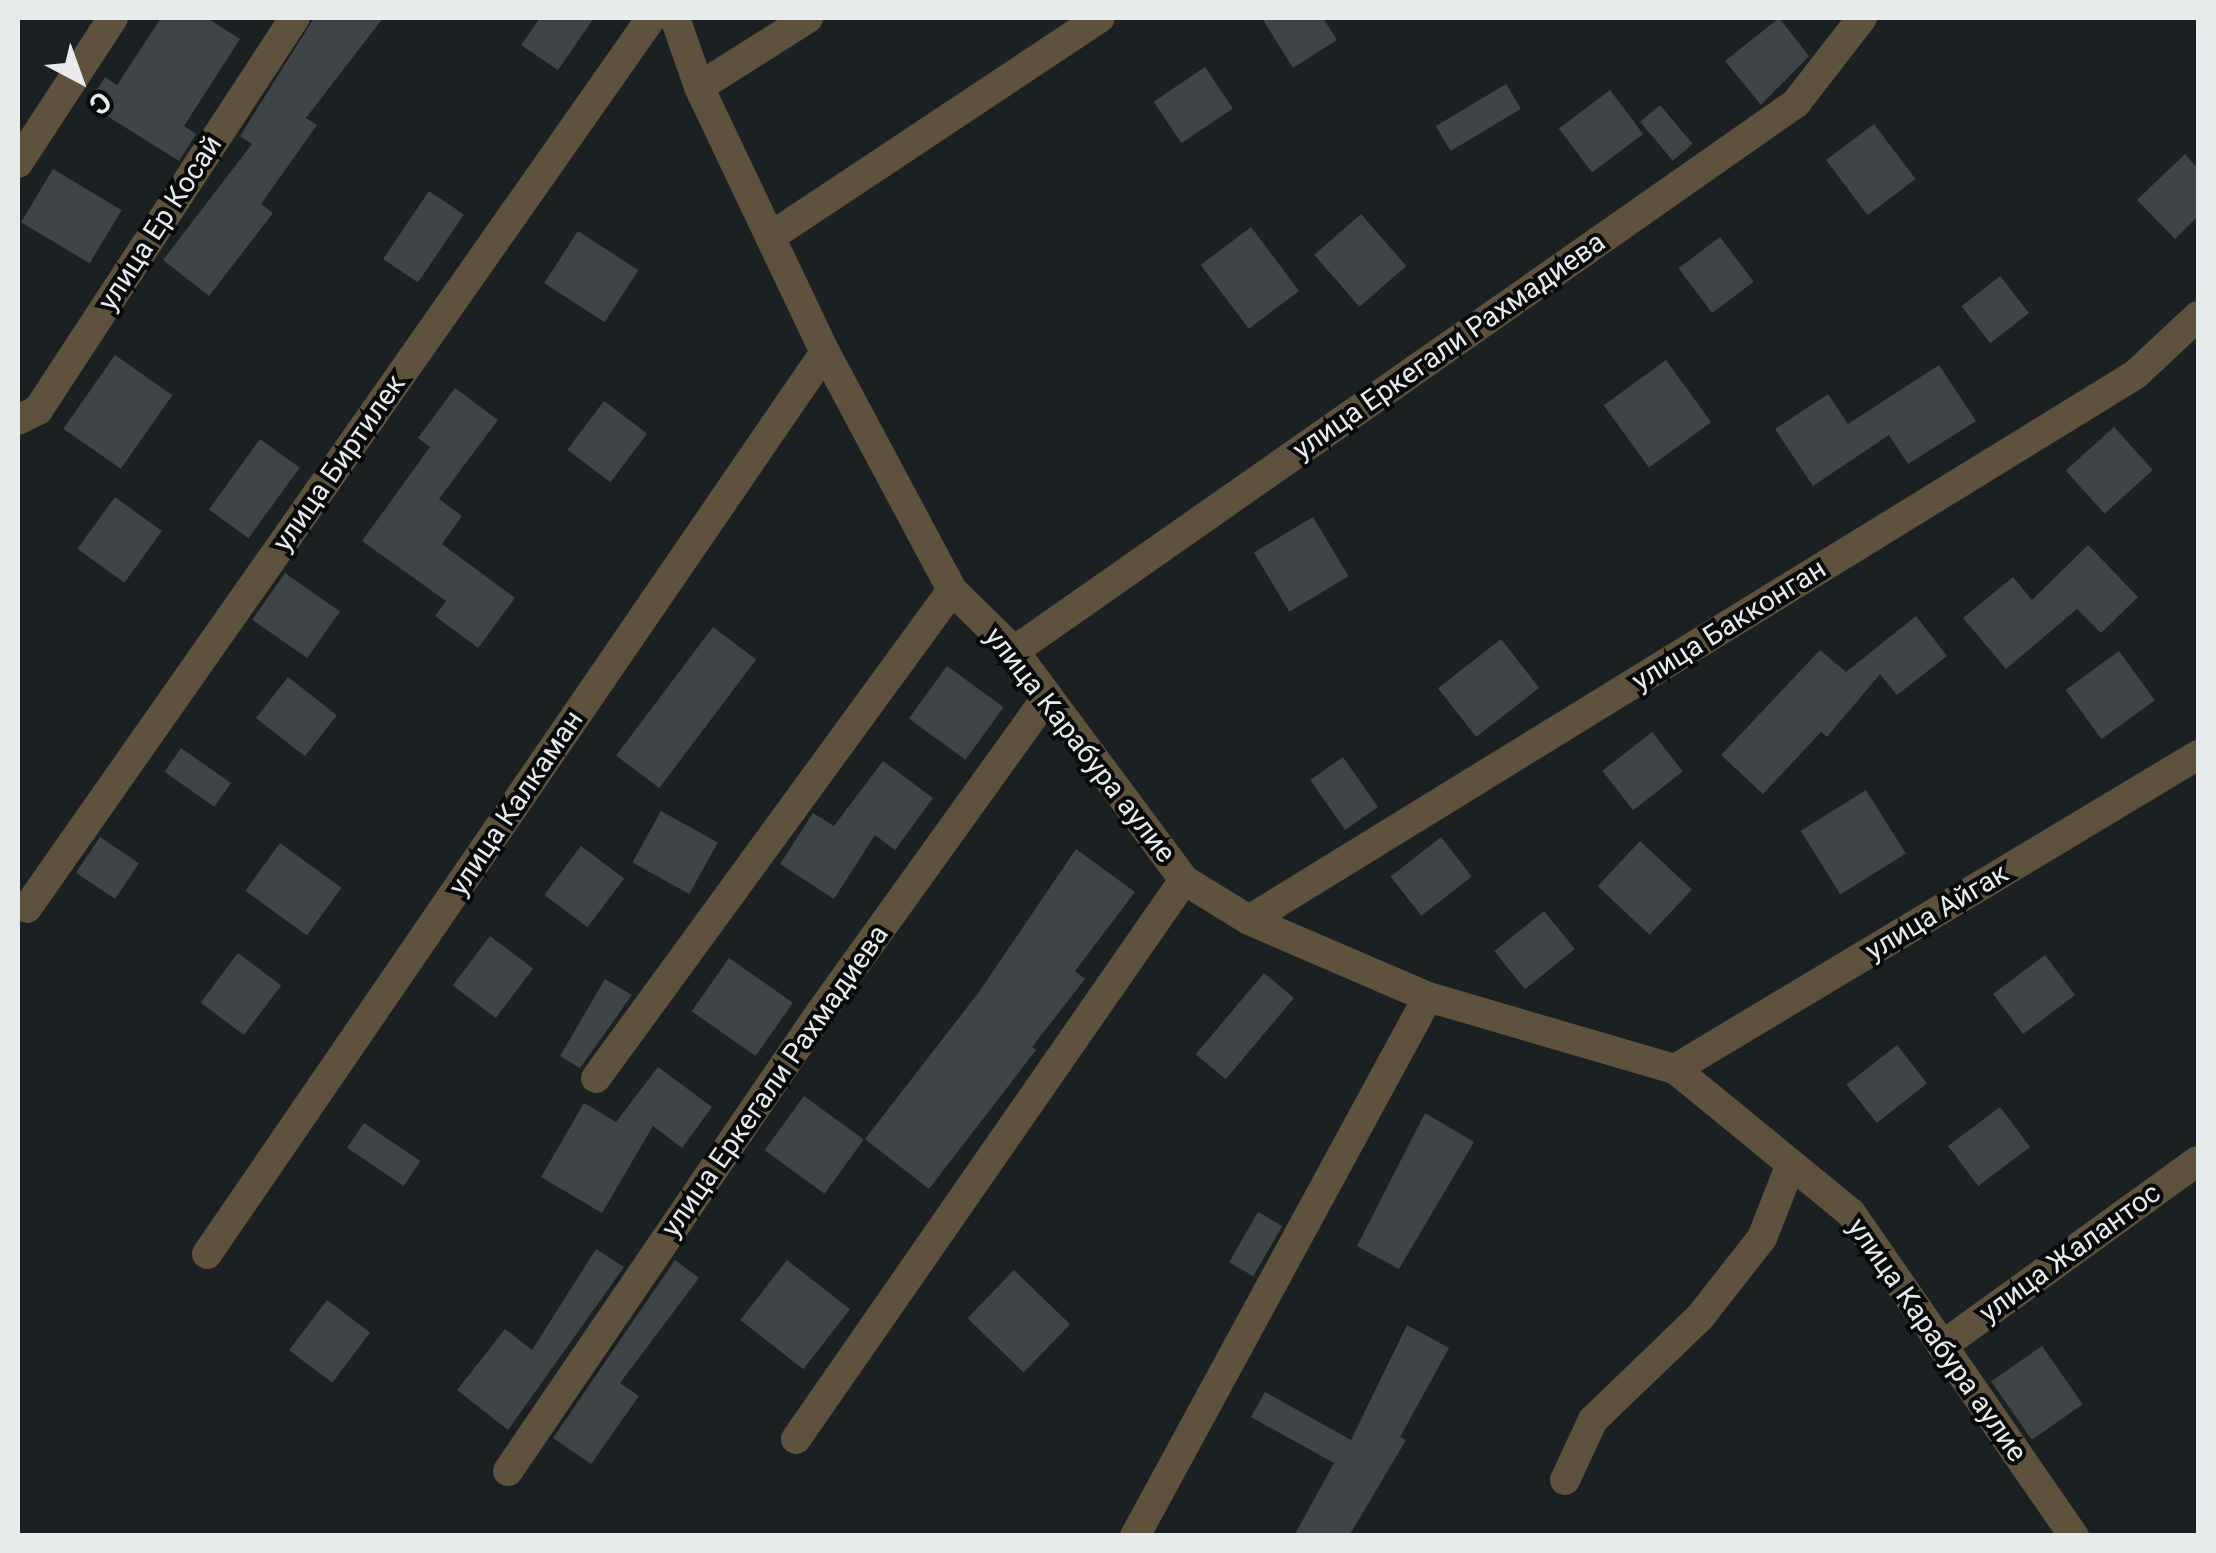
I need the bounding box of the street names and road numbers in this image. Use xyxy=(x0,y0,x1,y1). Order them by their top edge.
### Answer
street label: улица Ер Косай xyxy=(91,129,229,317)
street label: улица Еркегали Рахмадиева xyxy=(1286,225,1612,467)
street label: улица Биртилек xyxy=(266,368,412,558)
street label: улица Бакконган xyxy=(1626,552,1832,698)
street label: улица Карабура аулие xyxy=(978,621,1182,869)
street label: улица Калкаман xyxy=(442,704,590,902)
street label: улица Айгак xyxy=(1860,856,2014,968)
street label: улица Еркегали Рахмадиева xyxy=(654,918,896,1244)
street label: улица Жалантос xyxy=(1973,1176,2167,1330)
street label: улица Карабура аулие xyxy=(1840,1212,2034,1468)

